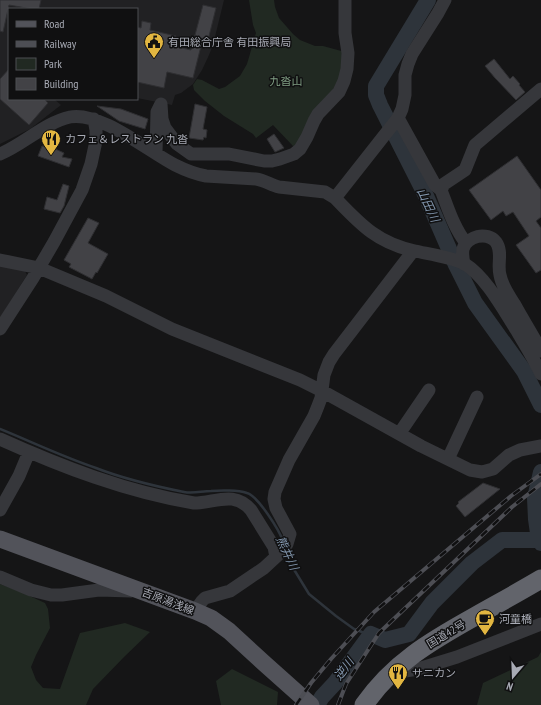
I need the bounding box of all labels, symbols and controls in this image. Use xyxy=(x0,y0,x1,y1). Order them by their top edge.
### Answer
legend xyxy=(8,8,138,100)
text: Road xyxy=(44,16,64,31)
public building icon: 有田総合庁舎 有田振興局 xyxy=(143,31,165,59)
place label: 有田総合庁舎 有田振興局 xyxy=(168,35,291,49)
text: Railway xyxy=(44,36,77,51)
text: Park xyxy=(44,56,62,71)
park label: 九沓山 xyxy=(270,74,303,88)
text: Building xyxy=(44,76,79,91)
restaurant icon: カフェ＆レストラン 九沓 xyxy=(40,128,62,156)
place label: カフェ＆レストラン 九沓 xyxy=(65,132,188,146)
water label: 山田川 xyxy=(414,185,444,226)
water label: 熊井川 xyxy=(273,533,303,574)
street label: 吉原湯浅線 xyxy=(140,585,196,617)
cafe icon: 河童橋 xyxy=(474,608,496,636)
place label: 河童橋 xyxy=(499,612,532,626)
street label: 国道42号 xyxy=(424,617,468,651)
water label: 逆川 xyxy=(330,653,358,683)
north arrow xyxy=(493,657,533,697)
restaurant icon: サニカン xyxy=(387,662,409,690)
place label: サニカン xyxy=(412,666,456,680)
text: N xyxy=(505,679,515,694)

